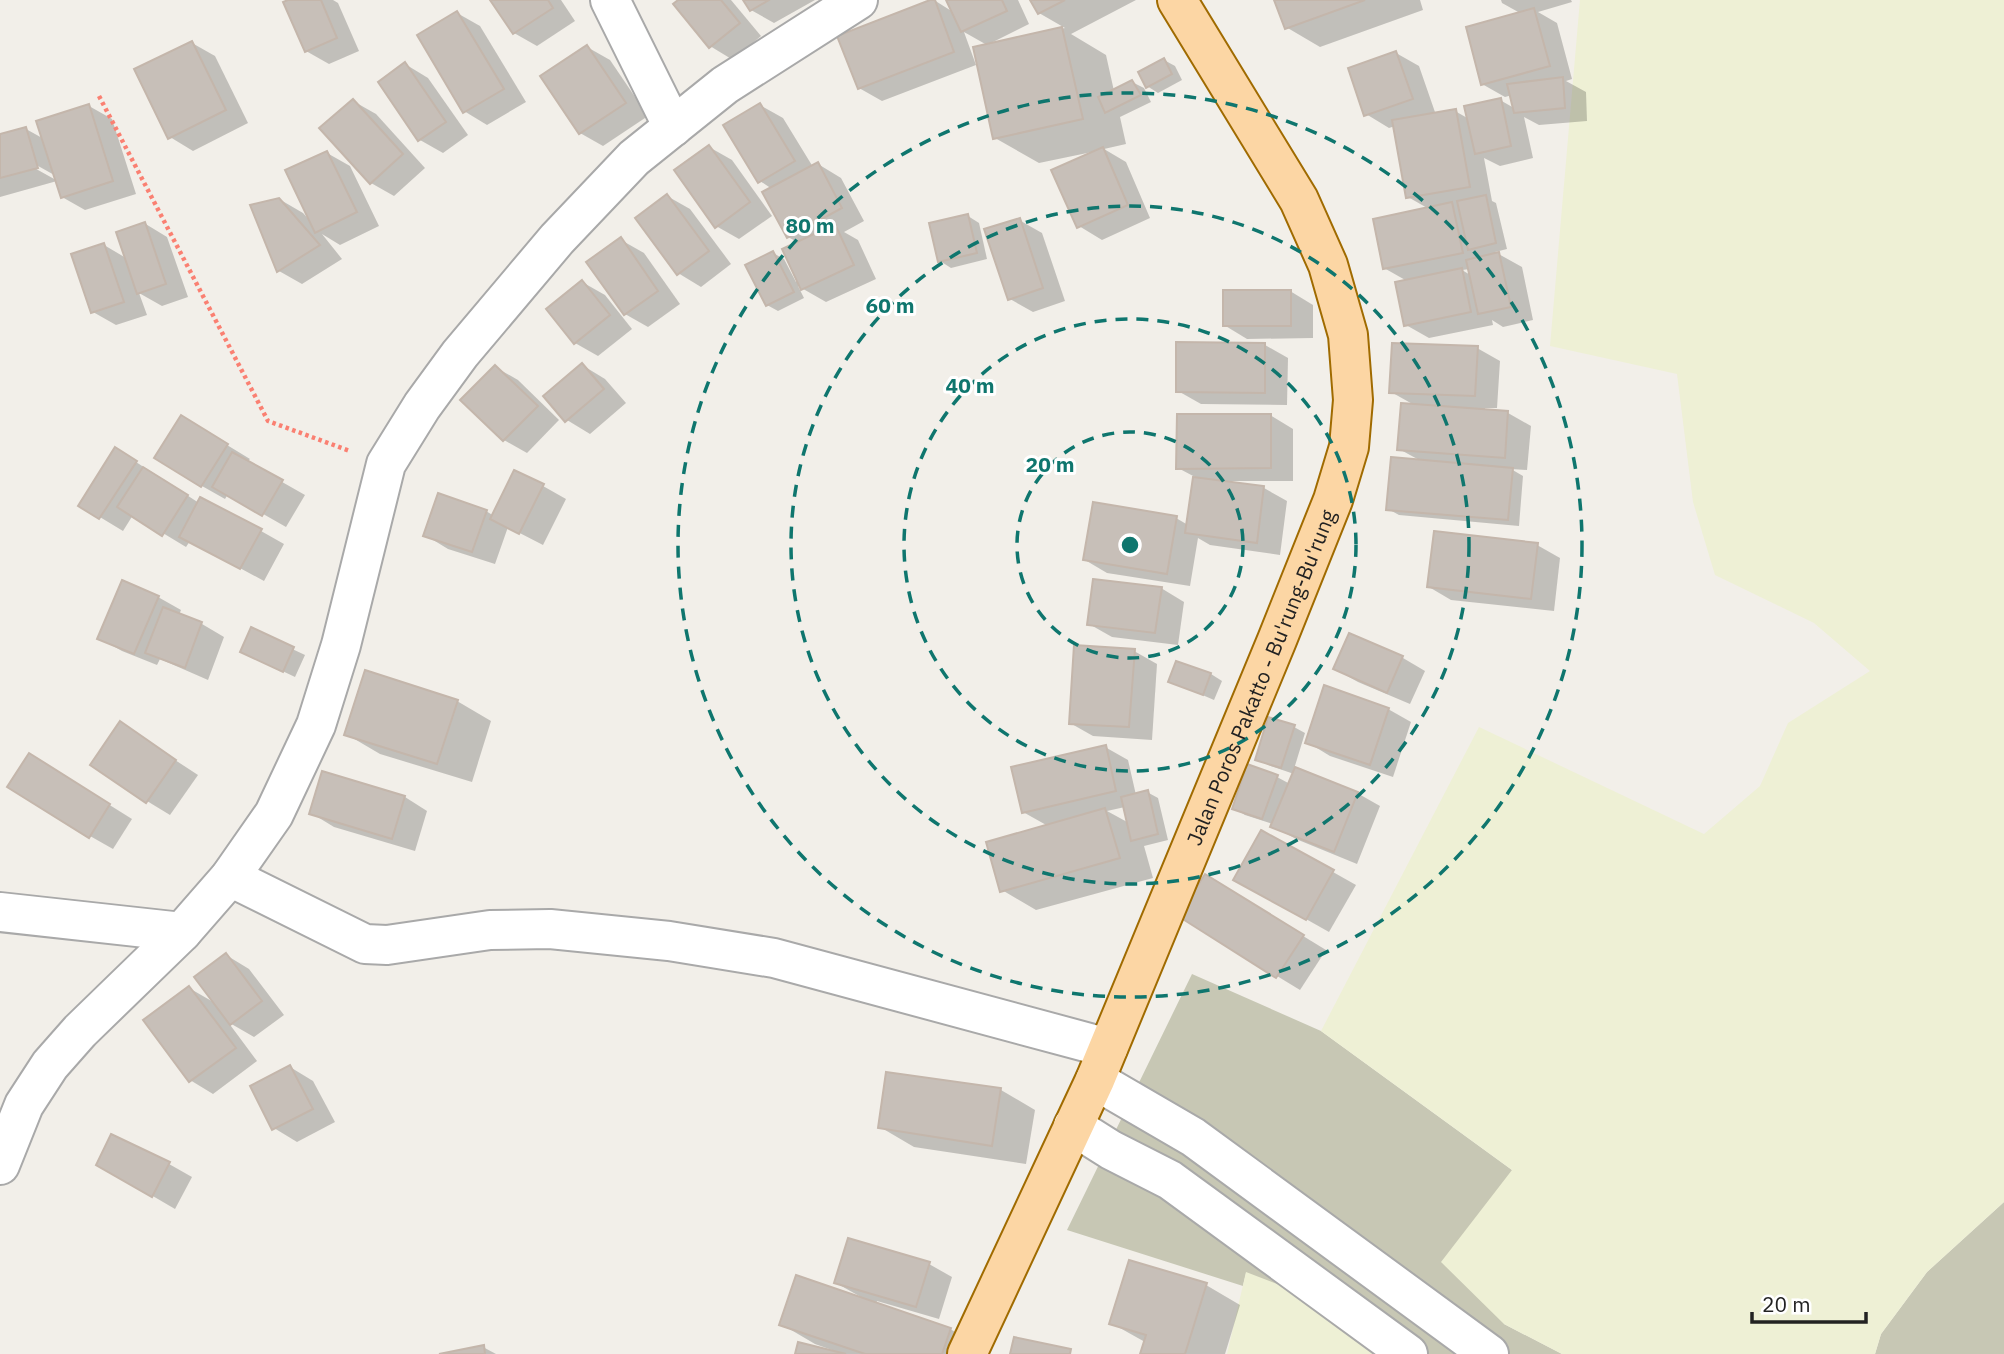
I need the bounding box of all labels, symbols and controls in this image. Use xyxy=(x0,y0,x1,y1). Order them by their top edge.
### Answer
text: 80 m xyxy=(786,211,834,239)
text: 60 m xyxy=(866,291,914,319)
text: 40 m xyxy=(946,371,994,399)
text: 20 m xyxy=(1026,450,1074,478)
street label: Jalan Poros Pakatto - Bu'rung-Bu'rung xyxy=(1180,505,1342,849)
centre of rings xyxy=(1118,533,1142,557)
scale bar xyxy=(1752,1280,1866,1324)
text: 20 m xyxy=(1762,1290,1811,1318)

